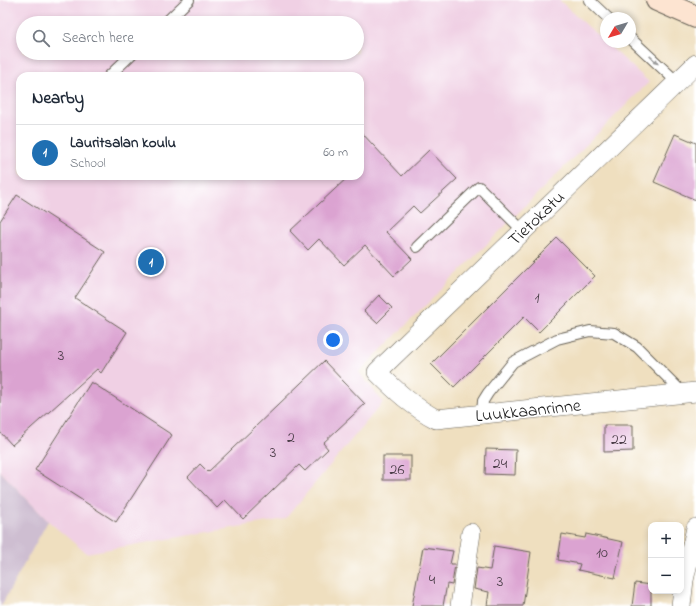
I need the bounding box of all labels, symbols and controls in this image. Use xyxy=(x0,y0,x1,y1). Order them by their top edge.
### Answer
north arrow xyxy=(600,12,636,48)
search box xyxy=(16,16,364,60)
icon: search xyxy=(30,27,52,49)
text: Search here xyxy=(62,27,134,49)
one-way arrow xyxy=(649,55,659,65)
text: Nearby xyxy=(32,86,84,111)
text: Lauritsalan koulu xyxy=(70,132,176,154)
text: 1 xyxy=(43,143,47,162)
text: 60 m xyxy=(323,143,348,162)
text: School xyxy=(70,154,106,173)
street label: Tietokatu xyxy=(503,186,572,253)
pin: 1 xyxy=(138,247,164,277)
house number: 1 xyxy=(534,286,540,310)
your location xyxy=(323,330,343,350)
house number: 3 xyxy=(58,344,64,368)
street label: Luukkaanrinne xyxy=(474,393,583,430)
house number: 2 xyxy=(287,426,295,450)
house number: 22 xyxy=(611,428,627,452)
house number: 3 xyxy=(270,441,276,465)
house number: 24 xyxy=(493,452,508,476)
house number: 26 xyxy=(390,458,405,482)
map controls xyxy=(648,522,684,594)
button: + xyxy=(648,522,684,558)
house number: 10 xyxy=(596,541,608,565)
button: − xyxy=(648,558,684,594)
house number: 4 xyxy=(429,568,436,592)
house number: 3 xyxy=(497,570,503,594)

